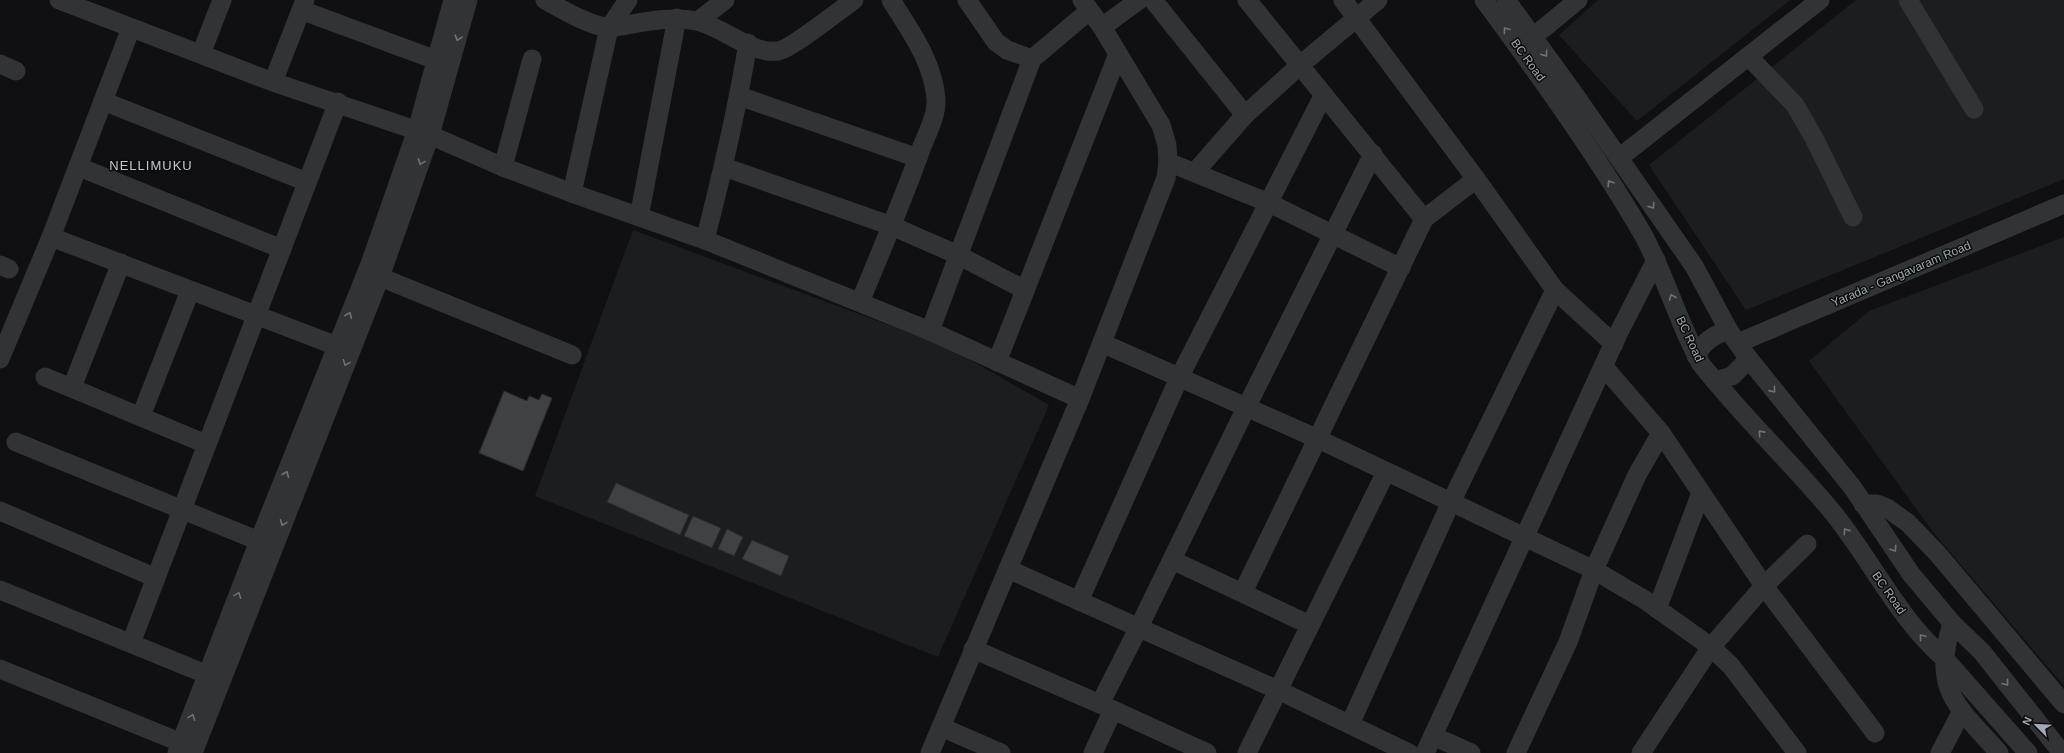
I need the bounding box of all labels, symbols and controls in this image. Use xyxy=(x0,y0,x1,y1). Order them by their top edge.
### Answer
one-way arrow xyxy=(1504,27,1511,34)
one-way arrow xyxy=(454,34,463,41)
street label: BC Road xyxy=(1508,36,1548,84)
one-way arrow xyxy=(1540,50,1548,57)
district label: NELLIMUKU xyxy=(109,158,193,173)
one-way arrow xyxy=(417,158,425,165)
one-way arrow xyxy=(1607,180,1615,187)
one-way arrow xyxy=(1647,202,1655,209)
street label: Yarada - Gangavaram Road xyxy=(1829,238,1973,310)
one-way arrow xyxy=(1668,294,1676,301)
one-way arrow xyxy=(345,311,353,318)
street label: BC Road xyxy=(1673,314,1707,364)
one-way arrow xyxy=(343,359,351,366)
one-way arrow xyxy=(1769,385,1776,392)
one-way arrow xyxy=(1759,430,1766,438)
one-way arrow xyxy=(281,471,289,478)
one-way arrow xyxy=(280,519,288,526)
one-way arrow xyxy=(1844,529,1851,536)
one-way arrow xyxy=(1889,545,1897,552)
street label: BC Road xyxy=(1869,569,1909,617)
one-way arrow xyxy=(234,592,242,599)
one-way arrow xyxy=(1920,634,1927,641)
one-way arrow xyxy=(2002,678,2009,685)
north arrow xyxy=(2016,705,2056,745)
one-way arrow xyxy=(187,713,195,720)
text: N xyxy=(2020,715,2034,727)

